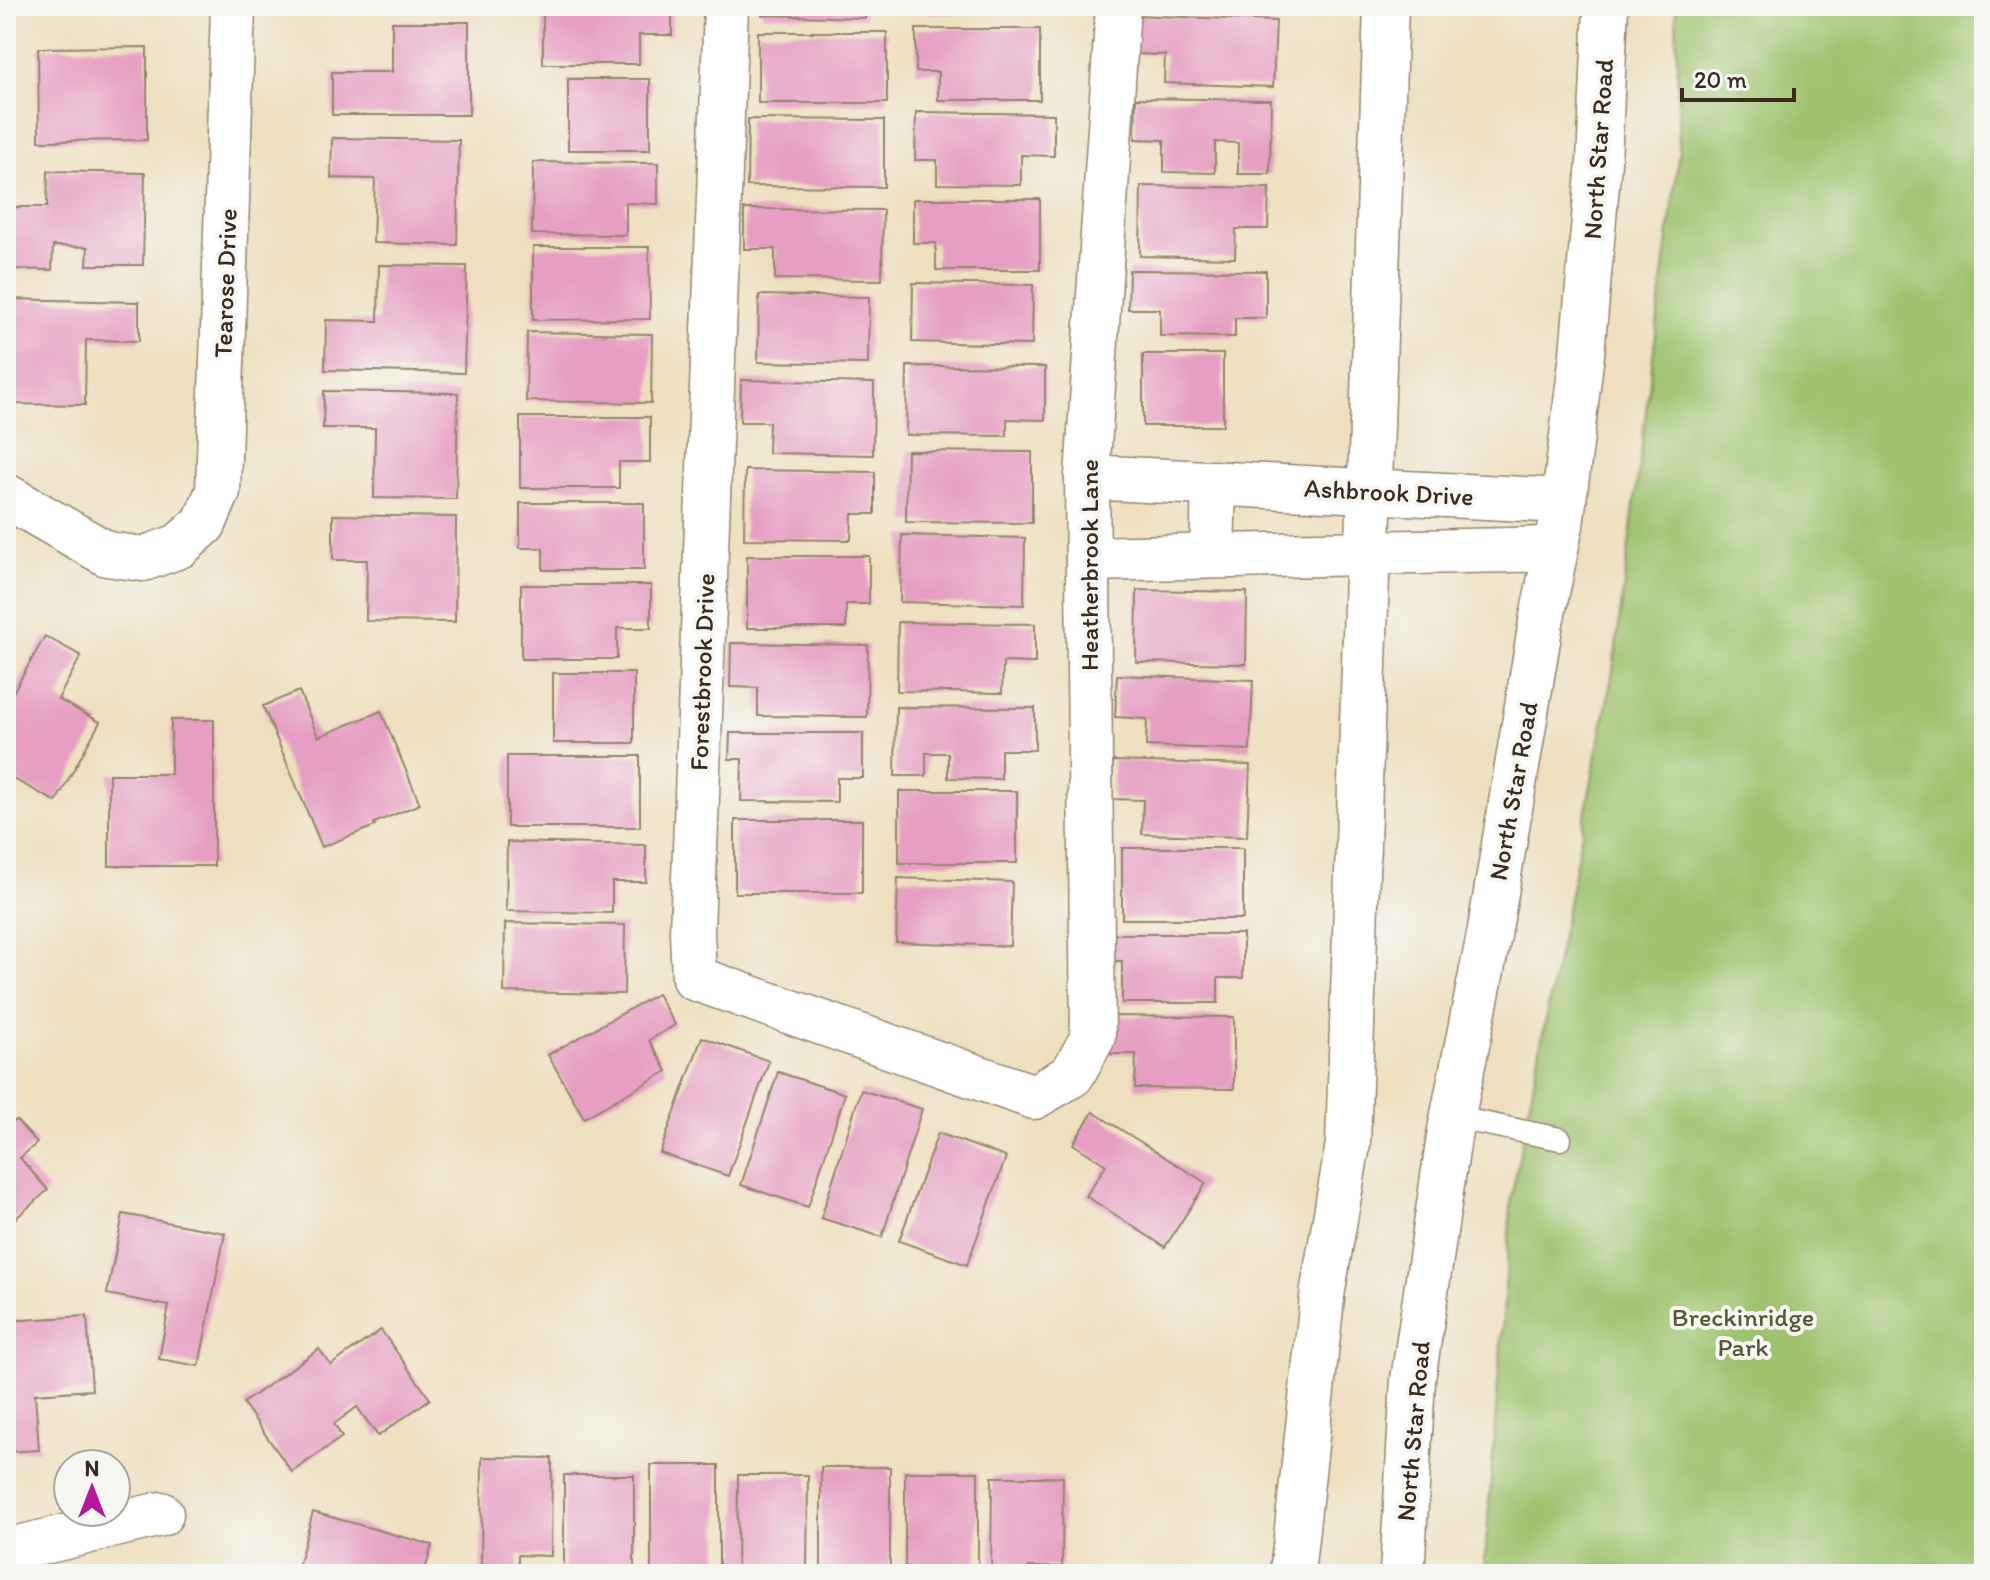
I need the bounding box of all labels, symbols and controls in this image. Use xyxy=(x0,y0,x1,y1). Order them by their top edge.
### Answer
scale bar xyxy=(1682,52,1794,102)
street label: North Star Road xyxy=(1576,58,1620,240)
text: 20 m xyxy=(1694,65,1747,94)
street label: Tearose Drive xyxy=(206,208,244,358)
street label: Heatherbrook Lane xyxy=(1073,459,1105,671)
street label: Ashbrook Drive xyxy=(1303,472,1475,512)
street label: Forestbrook Drive xyxy=(683,573,721,771)
street label: North Star Road xyxy=(1482,699,1544,883)
park label: Breckinridge Park xyxy=(1672,1301,1814,1363)
street label: North Star Road xyxy=(1389,1339,1437,1523)
north arrow xyxy=(52,1448,132,1528)
text: N xyxy=(85,1455,99,1482)

